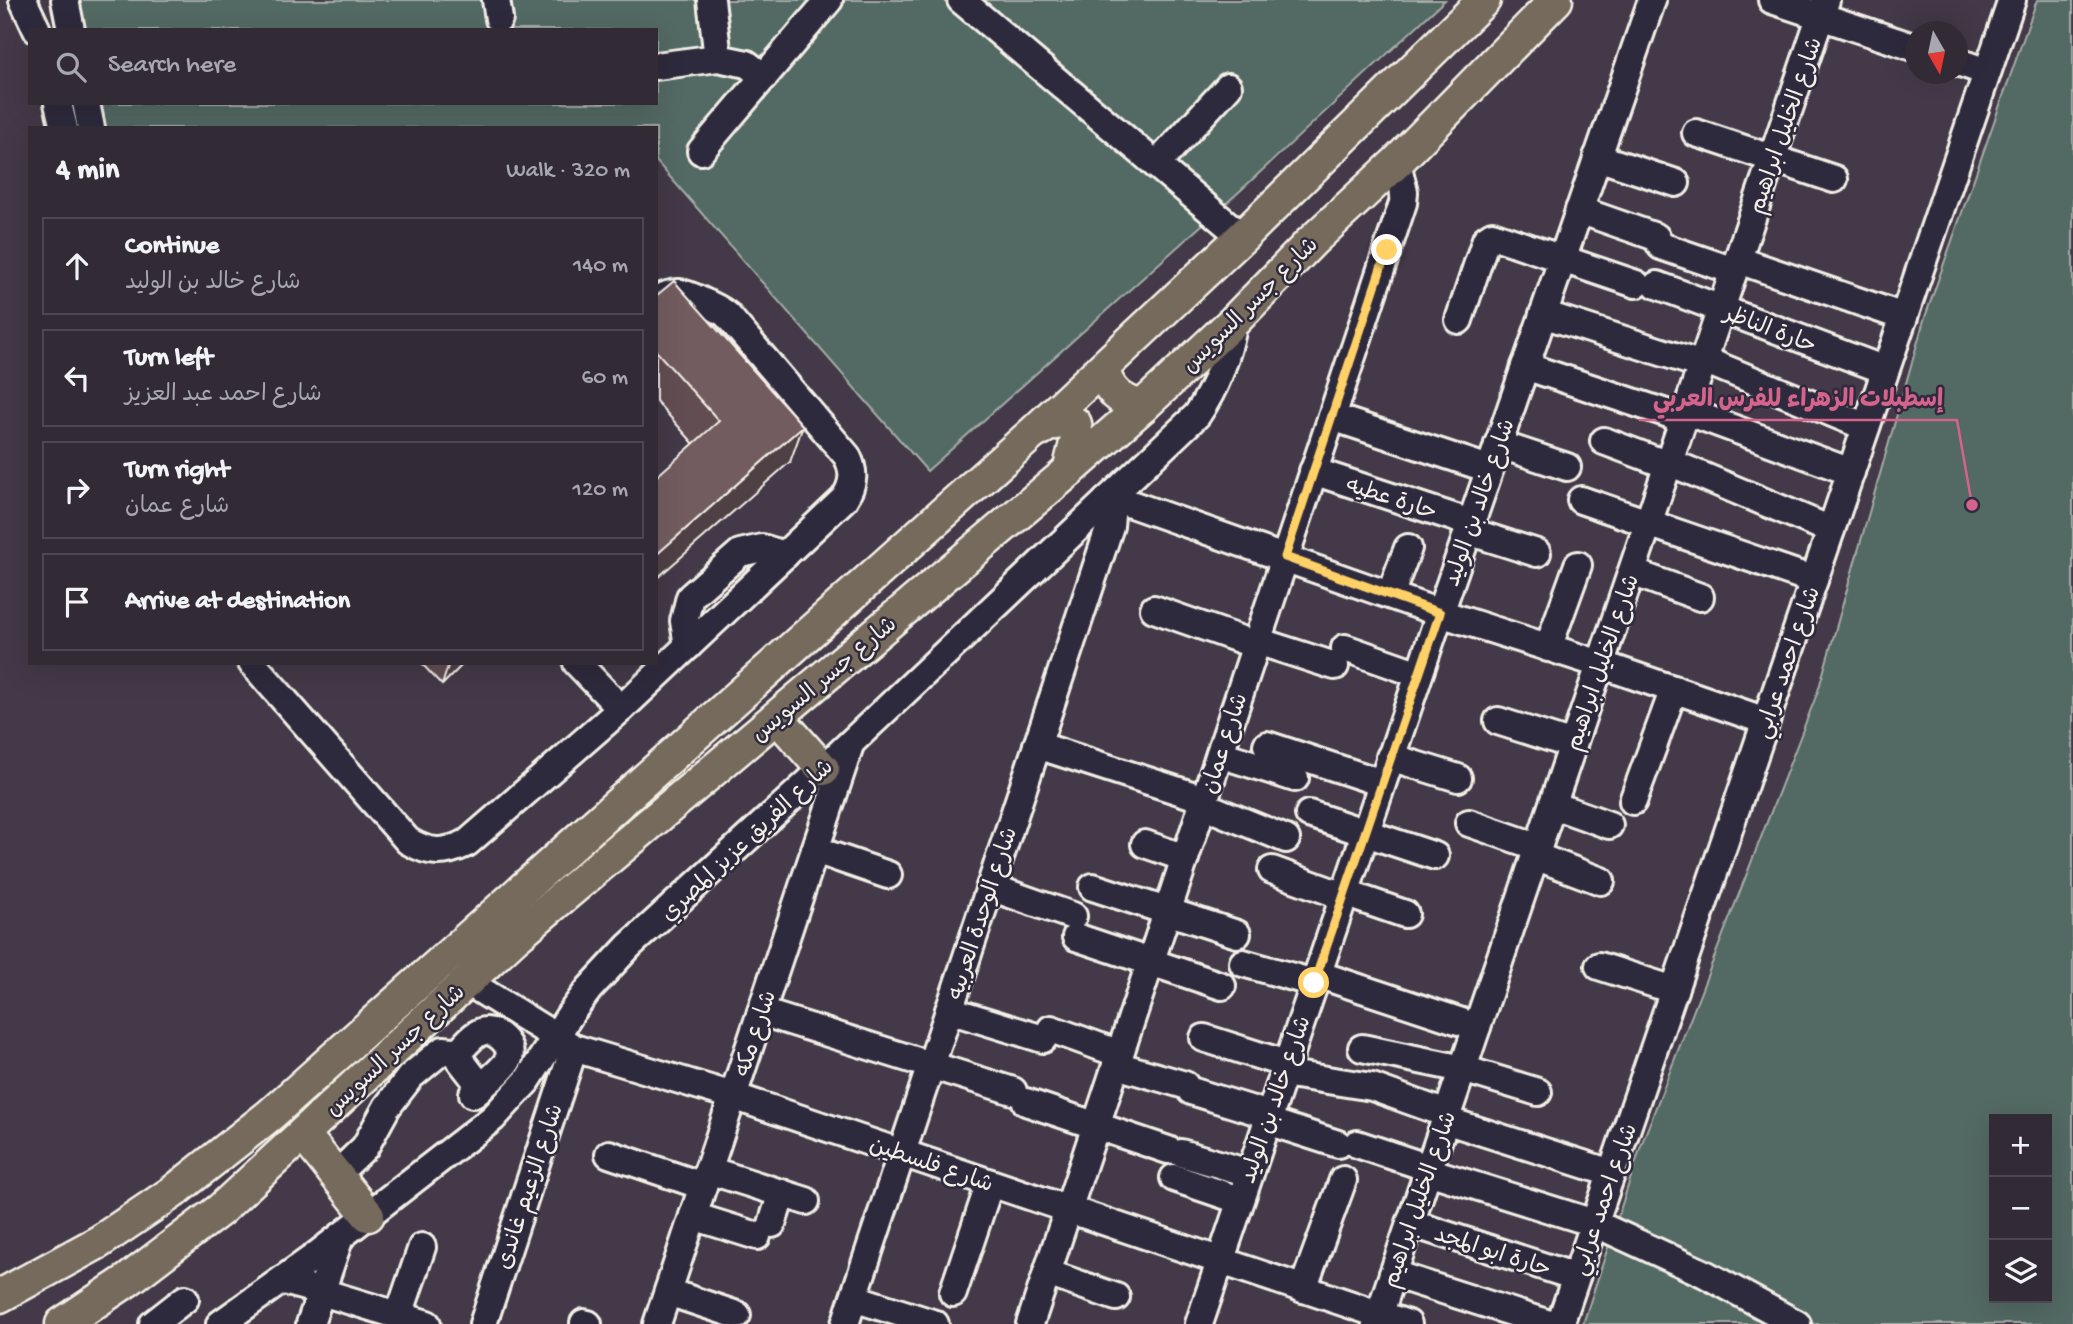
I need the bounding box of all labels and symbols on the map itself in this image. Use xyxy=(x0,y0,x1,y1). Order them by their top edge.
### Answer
north arrow xyxy=(1905,21,1968,84)
street label: شارع الخليل ابراهيم xyxy=(1744,34,1831,218)
street label: شارع جسر السويس xyxy=(1178,233,1325,380)
route end xyxy=(1371,234,1402,265)
street label: حارة الناظر xyxy=(1718,301,1819,361)
callout: إسطبلات الزهراء للفرس العربي xyxy=(1639,375,1957,420)
text: إسطبلات الزهراء للفرس العربي xyxy=(1653,387,1943,419)
street label: شارع خالد بن الوليد xyxy=(1440,416,1523,591)
street label: حارة عطيه xyxy=(1342,473,1440,528)
street label: شارع الخليل ابراهيم xyxy=(1561,571,1648,755)
street label: شارع احمد عرابي xyxy=(1751,583,1832,744)
street label: شارع جسر السويس xyxy=(747,612,903,749)
street label: شارع عمان xyxy=(1197,690,1255,798)
street label: شارع الفريق عزيز المصري xyxy=(656,755,840,929)
street label: شارع الوحدة العربيه xyxy=(944,824,1025,1004)
route start xyxy=(1298,967,1329,998)
street label: شارع جسر السويس xyxy=(321,980,472,1123)
street label: شارع مكه xyxy=(731,988,784,1081)
street label: شارع خالد بن الوليد xyxy=(1236,1013,1319,1188)
street label: شارع الزعيم غاندى xyxy=(492,1101,572,1274)
street label: شارع الخليل ابراهيم xyxy=(1378,1108,1465,1292)
street label: شارع احمد عرابي xyxy=(1568,1120,1649,1281)
street label: شارع فلسطين xyxy=(865,1133,996,1200)
street label: حارة ابو المجد xyxy=(1430,1222,1554,1285)

